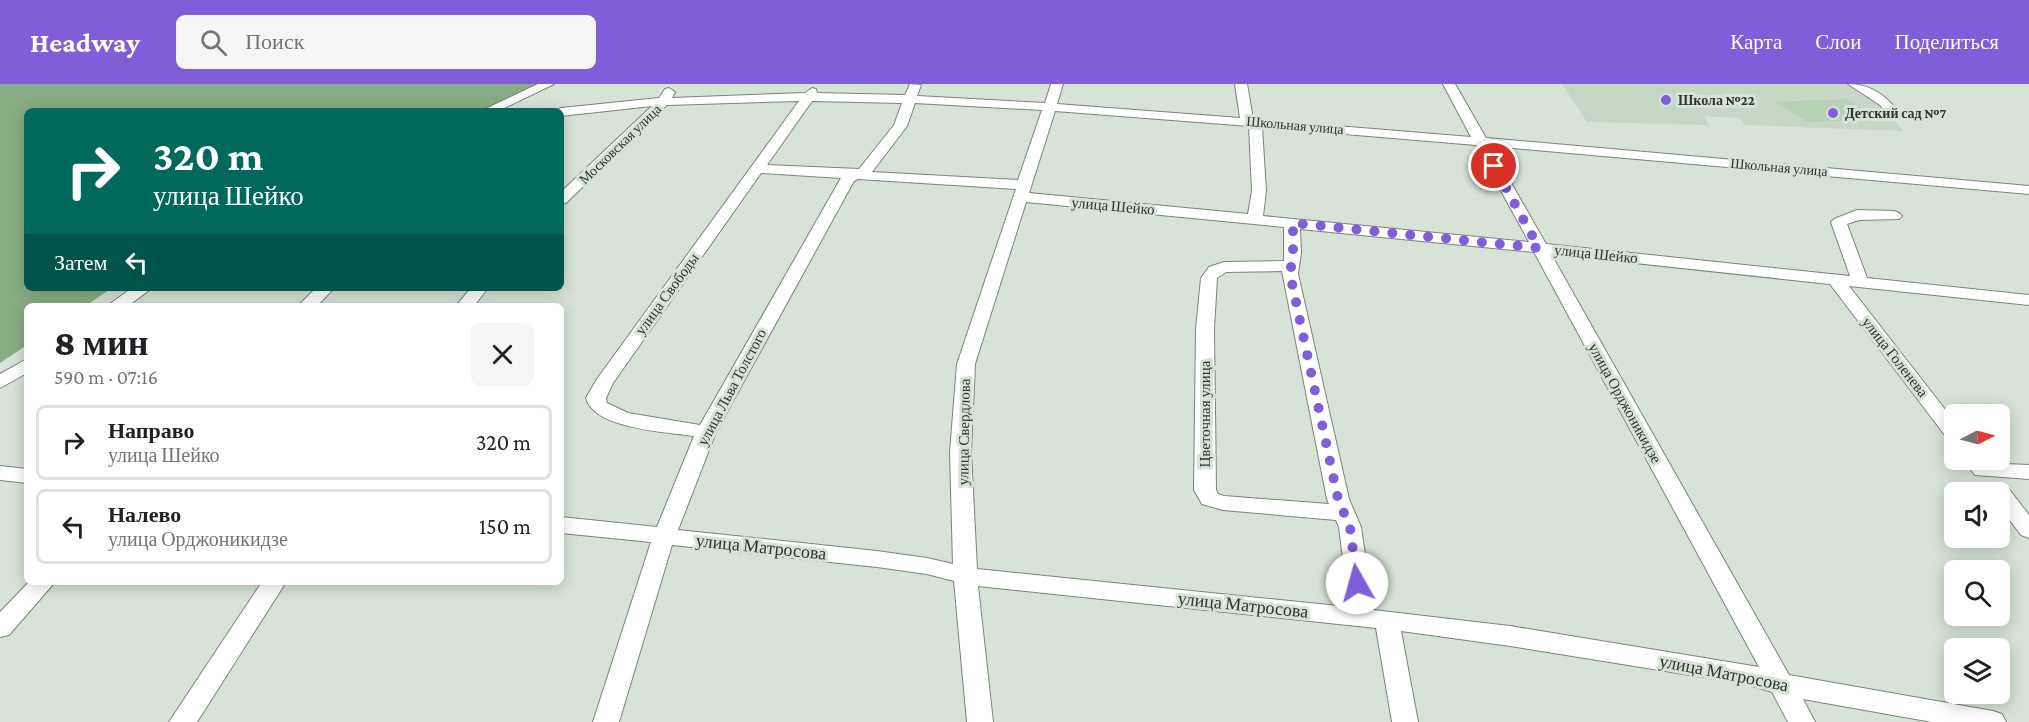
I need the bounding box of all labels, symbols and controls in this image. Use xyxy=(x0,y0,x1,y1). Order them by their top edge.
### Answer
search box xyxy=(176,15,596,69)
icon: search xyxy=(197,26,230,59)
text: Headway xyxy=(30,27,140,58)
text: Поиск xyxy=(245,29,304,54)
text: Карта xyxy=(1730,30,1782,54)
text: Слои xyxy=(1815,30,1861,54)
text: Поделиться xyxy=(1894,30,1999,54)
place label: Школа №22 xyxy=(1678,92,1755,108)
marker: Школа №22 xyxy=(1659,93,1673,107)
street label: Московская улица xyxy=(576,100,665,187)
place label: Детский сад №7 xyxy=(1845,105,1947,121)
marker: Детский сад №7 xyxy=(1826,106,1840,120)
street label: Школьная улица xyxy=(1246,113,1345,137)
icon: right xyxy=(54,132,132,210)
text: 320 m xyxy=(153,132,264,179)
pin xyxy=(1468,140,1519,191)
icon: arrive xyxy=(1477,149,1510,182)
street label: Школьная улица xyxy=(1730,155,1829,179)
text: улица Шейко xyxy=(153,181,304,211)
street label: улица Шейко xyxy=(1071,194,1155,218)
street label: улица Шейко xyxy=(1554,242,1638,266)
icon: left xyxy=(120,246,153,279)
text: Затем xyxy=(54,250,108,275)
street label: улица Свободы xyxy=(632,250,702,338)
street label: улица Голенева xyxy=(1859,314,1931,400)
text: 8 мин xyxy=(54,323,149,363)
button: close xyxy=(471,323,534,386)
street label: улица Льва Толстого xyxy=(694,326,770,448)
street label: улица Орджоникидзе xyxy=(1585,340,1665,466)
street label: Цветочная улица xyxy=(1197,360,1213,467)
text: 590 m · 07:16 xyxy=(54,366,158,388)
street label: улица Свердлова xyxy=(955,378,973,486)
north arrow xyxy=(1944,404,2010,470)
map controls xyxy=(1944,404,2010,704)
text: Направо xyxy=(108,418,194,443)
icon: right xyxy=(57,426,90,459)
text: 320 m xyxy=(476,430,531,455)
text: улица Шейко xyxy=(108,444,220,466)
button: sound xyxy=(1944,482,2010,548)
text: Налево xyxy=(108,502,181,527)
icon: left xyxy=(57,510,90,543)
text: 150 m xyxy=(479,514,531,539)
text: улица Орджоникидзе xyxy=(108,528,288,550)
street label: улица Матросова xyxy=(695,530,827,564)
position arrow xyxy=(1325,551,1389,615)
button: search xyxy=(1944,560,2010,626)
street label: улица Матросова xyxy=(1177,588,1309,622)
button: layers xyxy=(1944,638,2010,704)
street label: улица Матросова xyxy=(1658,651,1790,695)

